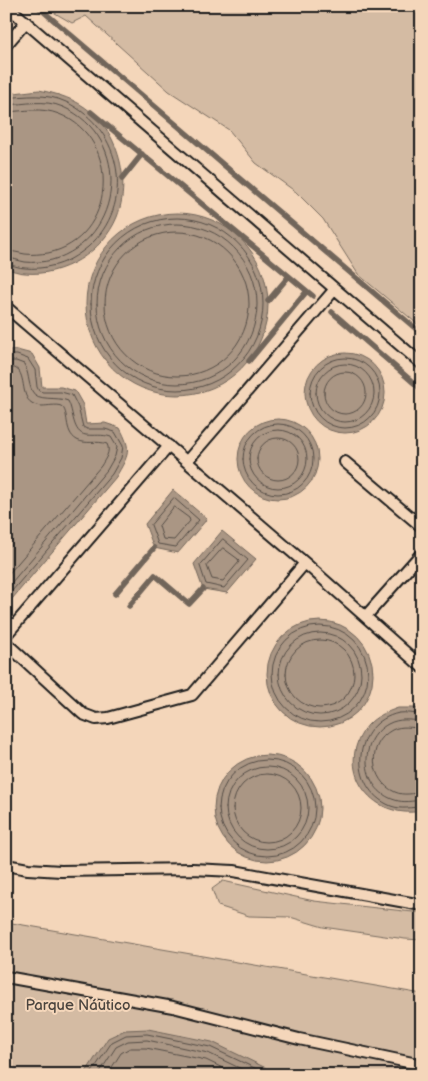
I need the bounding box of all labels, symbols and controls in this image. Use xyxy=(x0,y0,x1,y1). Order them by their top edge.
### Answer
park label: Parque Náutico xyxy=(25,996,131,1015)

